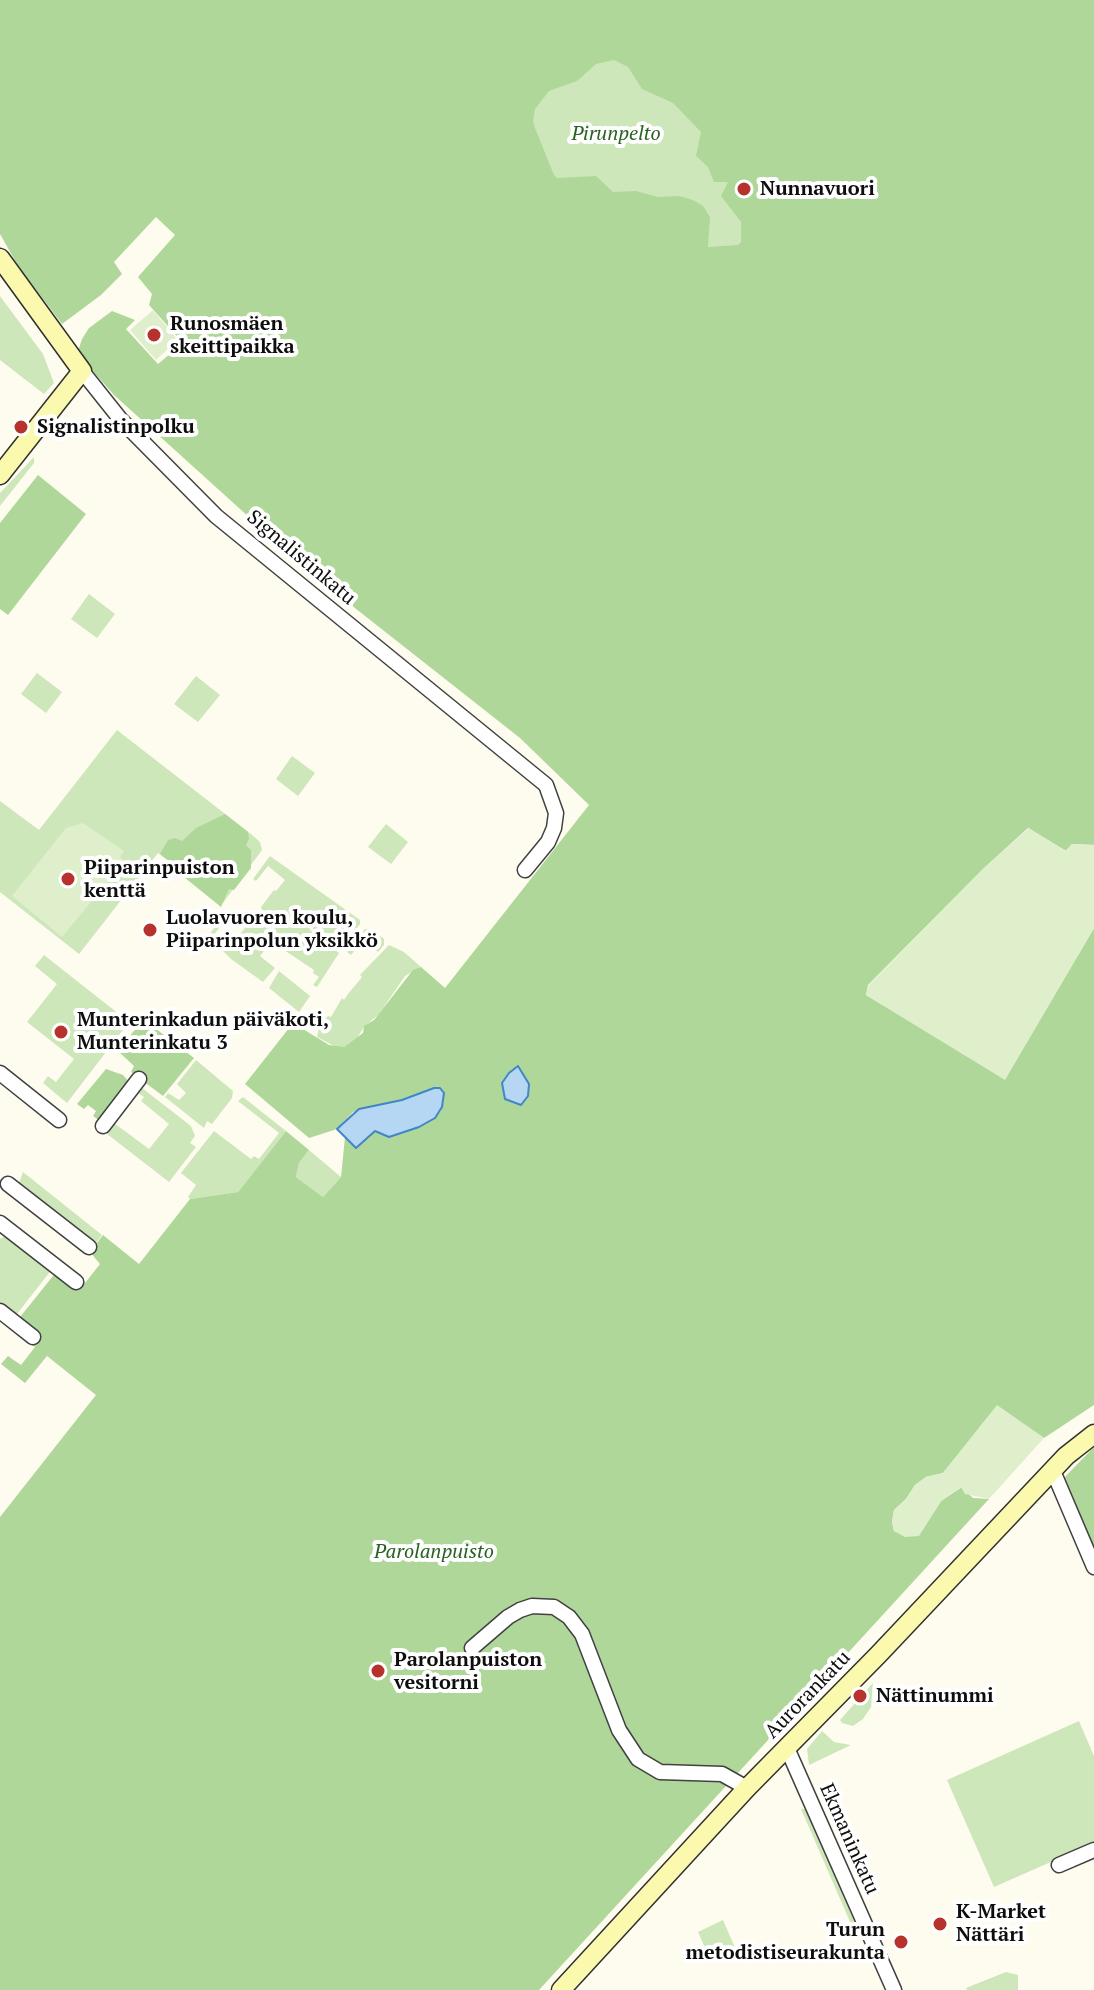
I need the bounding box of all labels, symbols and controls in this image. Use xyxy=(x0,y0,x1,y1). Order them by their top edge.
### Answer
park label: Pirunpelto xyxy=(571,122,661,146)
place label: Nunnavuori xyxy=(760,177,875,201)
marker: Nunnavuori xyxy=(735,180,753,198)
place label: Runosmäen skeittipaikka xyxy=(170,312,295,359)
marker: Runosmäen skeittipaikka xyxy=(145,326,163,344)
place label: Signalistinpolku xyxy=(37,415,195,439)
marker: Signalistinpolku xyxy=(12,418,30,436)
street label: Signalistinkatu xyxy=(242,506,360,610)
place label: Piiparinpuiston kenttä xyxy=(84,856,235,903)
marker: Piiparinpuiston kenttä xyxy=(59,870,77,888)
place label: Luolavuoren koulu, Piiparinpolun yksikkö xyxy=(166,906,378,953)
marker: Luolavuoren koulu, Piiparinpolun yksikkö xyxy=(141,921,159,939)
place label: Munterinkadun päiväkoti, Munterinkatu 3 xyxy=(77,1008,329,1055)
marker: Munterinkadun päiväkoti, Munterinkatu 3 xyxy=(52,1023,70,1041)
park label: Parolanpuisto xyxy=(374,1540,494,1564)
street label: Aurorankatu xyxy=(760,1646,856,1744)
place label: Parolanpuiston vesitorni xyxy=(394,1648,542,1695)
marker: Parolanpuiston vesitorni xyxy=(369,1662,387,1680)
place label: Nättinummi xyxy=(876,1684,994,1708)
marker: Nättinummi xyxy=(851,1687,869,1705)
street label: Ekmaninkatu xyxy=(814,1780,884,1898)
place label: K-Market Nättäri xyxy=(956,1900,1046,1947)
marker: K-Market Nättäri xyxy=(931,1915,949,1933)
place label: Turun metodistiseurakunta xyxy=(686,1918,885,1965)
marker: Turun metodistiseurakunta xyxy=(892,1933,910,1951)

